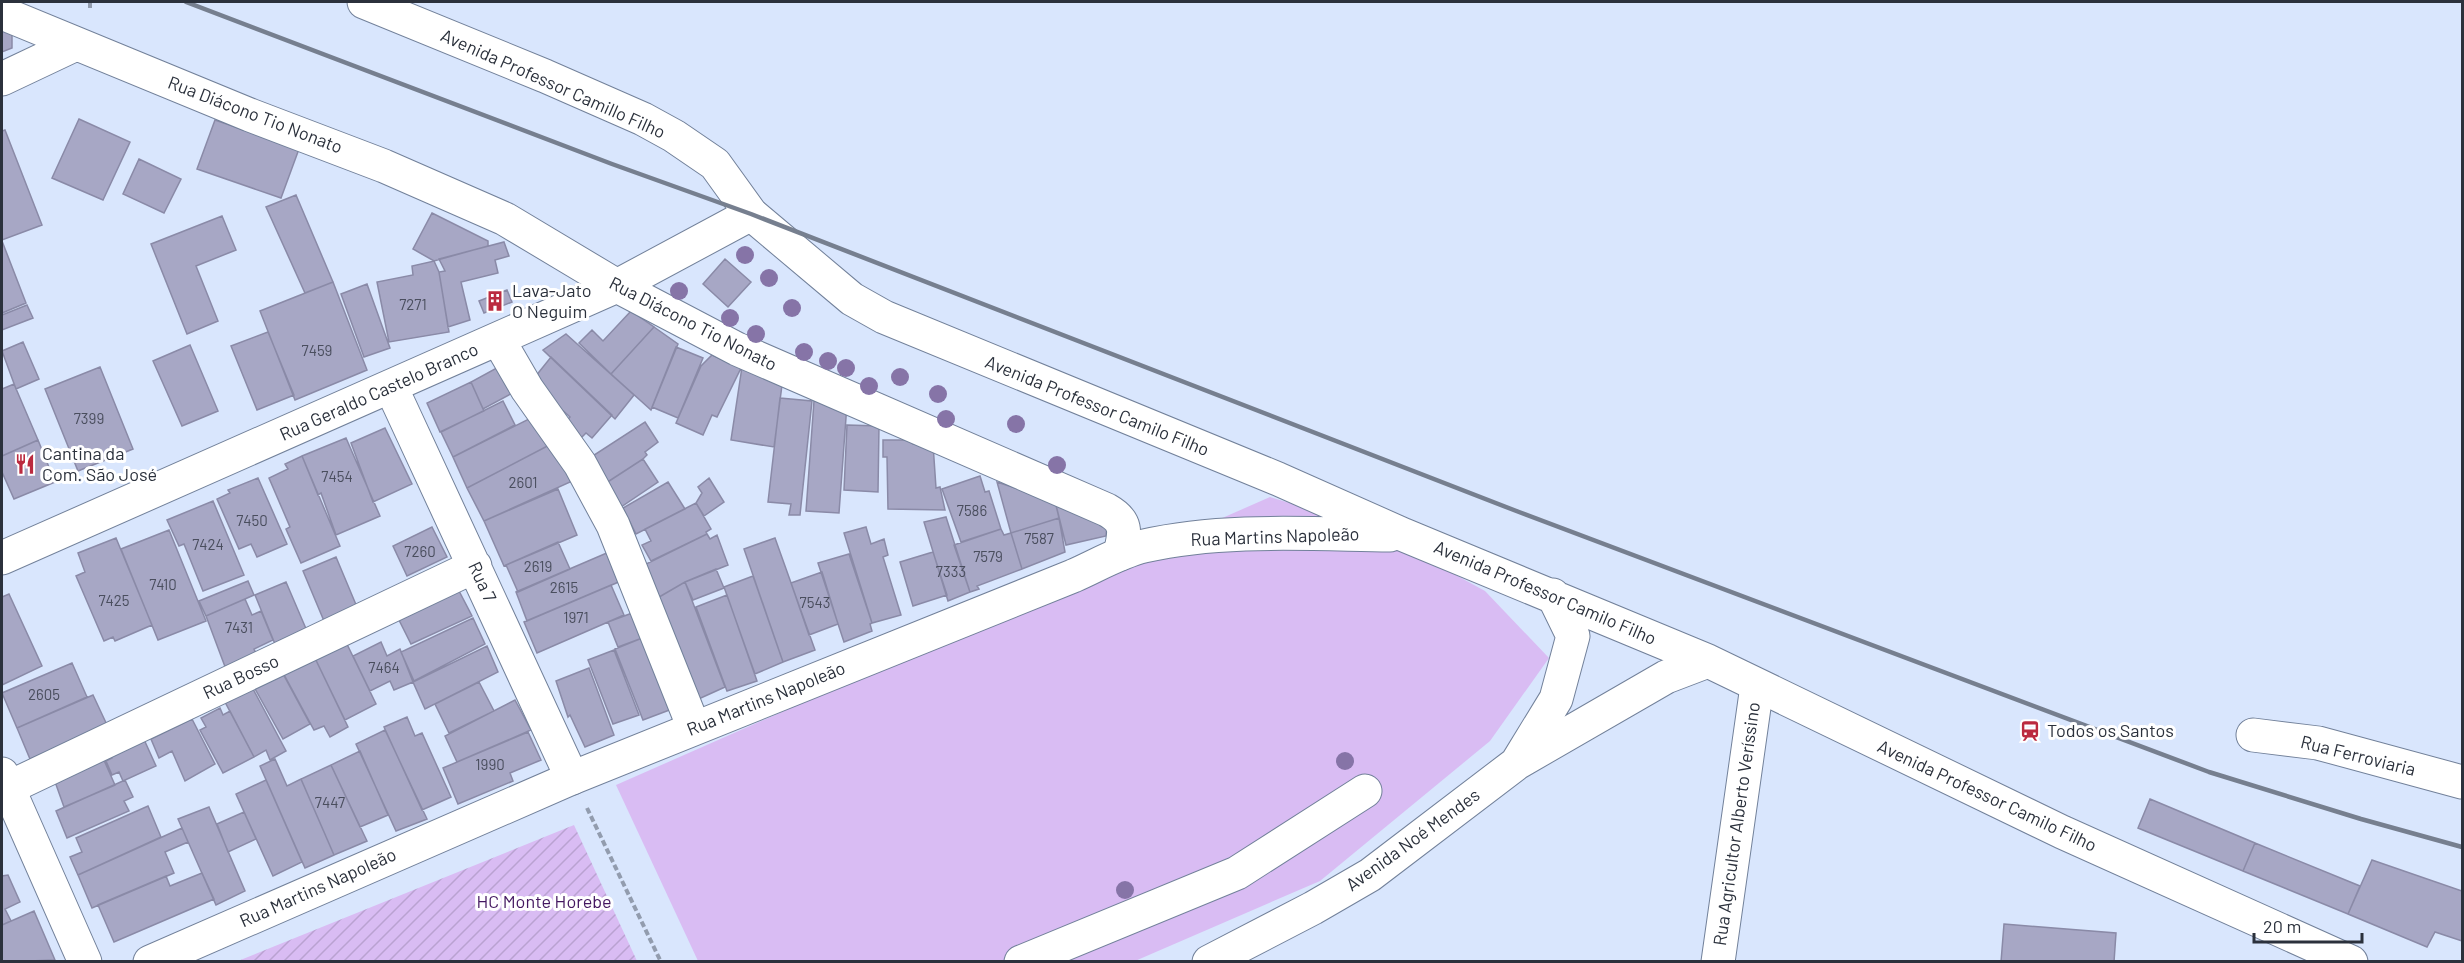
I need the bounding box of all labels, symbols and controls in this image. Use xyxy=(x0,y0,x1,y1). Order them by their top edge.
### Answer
street label: Avenida Professor Camillo Filho xyxy=(438,24,669,143)
street label: Rua Diácono Tio Nonato xyxy=(165,71,346,158)
street label: Rua Diácono Tio Nonato xyxy=(606,271,781,375)
place label: Lava-Jato O Neguim xyxy=(512,279,592,322)
building icon: Lava-Jato O Neguim xyxy=(483,289,507,313)
house number: 7271 xyxy=(399,295,427,313)
street label: Rua Geraldo Castelo Branco xyxy=(276,337,481,445)
house number: 7459 xyxy=(302,341,332,359)
street label: Avenida Professor Camilo Filho xyxy=(982,350,1212,460)
house number: 7399 xyxy=(74,409,104,427)
place label: Cantina da Com. São José xyxy=(42,442,157,485)
restaurant icon: Cantina da Com. São José xyxy=(13,452,37,476)
house number: 7454 xyxy=(321,467,353,485)
house number: 2601 xyxy=(508,473,538,491)
house number: 7586 xyxy=(957,501,987,519)
house number: 7450 xyxy=(236,511,268,529)
street label: Rua Martins Napoleão xyxy=(1190,522,1360,550)
house number: 7587 xyxy=(1024,529,1054,547)
house number: 7424 xyxy=(192,535,224,553)
street label: Avenida Professor Camilo Filho xyxy=(1431,535,1660,649)
house number: 7260 xyxy=(404,542,436,560)
house number: 7579 xyxy=(973,547,1003,565)
house number: 2619 xyxy=(524,557,552,575)
street label: Rua 7 xyxy=(464,558,502,606)
house number: 7333 xyxy=(936,562,966,580)
house number: 7410 xyxy=(149,575,177,593)
house number: 2615 xyxy=(550,578,578,596)
house number: 7425 xyxy=(98,591,130,609)
house number: 7543 xyxy=(800,593,830,611)
house number: 1971 xyxy=(563,608,589,626)
house number: 7431 xyxy=(225,618,253,636)
street label: Rua Bosso xyxy=(199,649,282,703)
street label: Rua Martins Napoleão xyxy=(683,656,848,740)
house number: 7464 xyxy=(368,658,400,676)
house number: 2605 xyxy=(28,685,60,703)
street label: Rua Agricultor Alberto Veríssino xyxy=(1708,701,1764,947)
station icon: Todos os Santos xyxy=(2018,719,2042,743)
place label: Todos os Santos xyxy=(2047,719,2174,741)
street label: Rua Ferroviaria xyxy=(2298,730,2418,780)
street label: Avenida Professor Camilo Filho xyxy=(1874,735,2101,856)
house number: 1990 xyxy=(475,755,505,773)
street label: Avenida Noé Mendes xyxy=(1341,783,1484,895)
house number: 7447 xyxy=(315,793,345,811)
street label: Rua Martins Napoleão xyxy=(236,843,399,931)
park label: HC Monte Horebe xyxy=(476,890,612,912)
scale bar xyxy=(2254,906,2362,944)
text: 20 m xyxy=(2263,915,2301,937)

